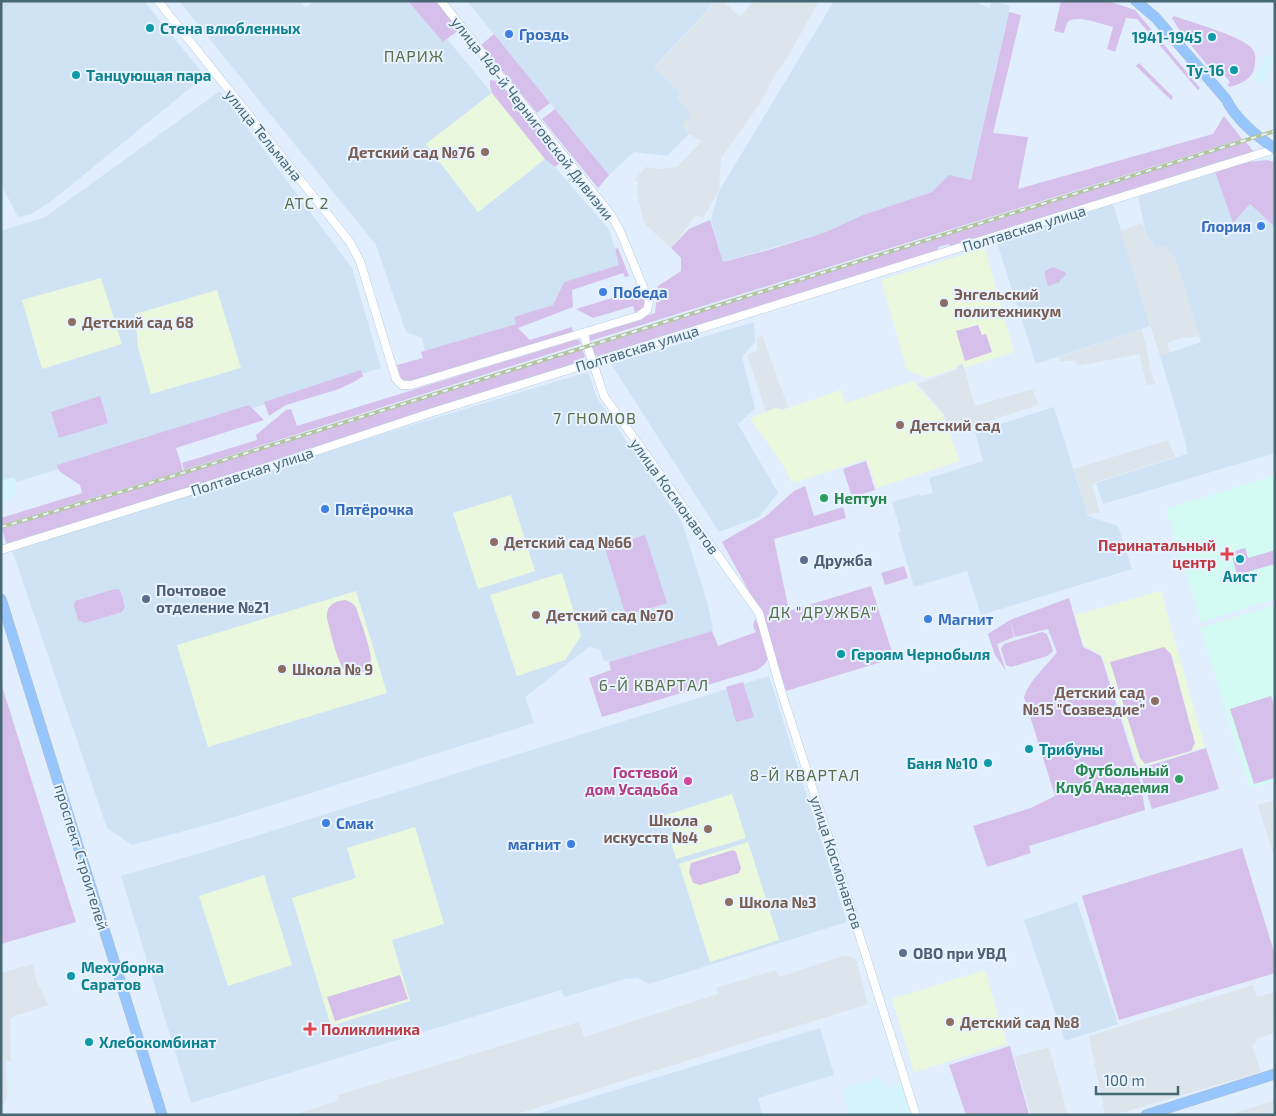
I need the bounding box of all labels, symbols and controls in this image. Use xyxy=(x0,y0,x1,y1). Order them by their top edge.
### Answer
street label: улица 148-й Черниговской Дивизии xyxy=(447,13,618,224)
place label: Стена влюбленных xyxy=(160,19,301,37)
marker: Стена влюбленных xyxy=(144,22,156,34)
place label: Гроздь xyxy=(519,25,569,43)
marker: Гроздь xyxy=(503,28,515,40)
place label: 1941-1945 xyxy=(1132,28,1202,46)
marker: 1941-1945 xyxy=(1206,31,1218,43)
district label: ПАРИЖ xyxy=(384,46,444,65)
place label: Ту-16 xyxy=(1186,61,1224,79)
marker: Ту-16 xyxy=(1228,64,1240,76)
place label: Танцующая пара xyxy=(86,66,211,84)
marker: Танцующая пара xyxy=(70,69,82,81)
street label: улица Тельмана xyxy=(221,85,307,185)
place label: Детский сад №76 xyxy=(348,143,475,161)
marker: Детский сад №76 xyxy=(479,146,491,158)
district label: АТС 2 xyxy=(285,193,329,212)
street label: Полтавская улица xyxy=(960,201,1088,256)
place label: Глория xyxy=(1201,217,1251,235)
marker: Глория xyxy=(1255,220,1267,232)
place label: Победа xyxy=(613,283,668,301)
place label: Энгельский политехникум xyxy=(954,285,1061,320)
marker: Победа xyxy=(597,286,609,298)
marker: Энгельский политехникум xyxy=(938,297,950,309)
place label: Детский сад 68 xyxy=(82,313,194,331)
marker: Детский сад 68 xyxy=(66,316,78,328)
street label: Полтавская улица xyxy=(573,321,701,376)
district label: 7 ГНОМОВ xyxy=(553,408,637,427)
place label: Детский сад xyxy=(910,416,1001,434)
marker: Детский сад xyxy=(894,419,906,431)
street label: улица Космонавтов xyxy=(626,434,723,558)
street label: Полтавская улица xyxy=(188,443,316,500)
place label: Нептун xyxy=(834,489,887,507)
marker: Нептун xyxy=(818,492,830,504)
place label: Пятёрочка xyxy=(335,500,414,518)
marker: Пятёрочка xyxy=(319,503,331,515)
place label: Детский сад №66 xyxy=(504,533,632,551)
marker: Детский сад №66 xyxy=(488,536,500,548)
place label: Перинатальный центр xyxy=(1098,536,1216,571)
marker: Перинатальный центр xyxy=(1220,547,1234,561)
place label: Дружба xyxy=(814,551,872,569)
marker: Аист xyxy=(1234,553,1246,565)
marker: Дружба xyxy=(798,554,810,566)
place label: Аист xyxy=(1223,567,1257,585)
place label: Почтовое отделение №21 xyxy=(156,581,270,616)
marker: Почтовое отделение №21 xyxy=(140,593,152,605)
district label: ДК "ДРУЖБА" xyxy=(769,602,877,621)
place label: Детский сад №70 xyxy=(546,606,674,624)
marker: Детский сад №70 xyxy=(530,609,542,621)
place label: Магнит xyxy=(938,610,994,628)
marker: Магнит xyxy=(922,613,934,625)
place label: Героям Чернобыля xyxy=(851,645,990,663)
marker: Героям Чернобыля xyxy=(835,648,847,660)
place label: Школа № 9 xyxy=(292,660,373,678)
marker: Школа № 9 xyxy=(276,663,288,675)
district label: 6-Й КВАРТАЛ xyxy=(599,675,709,694)
place label: Детский сад №15 "Созвездие" xyxy=(1022,683,1146,718)
marker: Детский сад №15 "Созвездие" xyxy=(1149,695,1161,707)
place label: Трибуны xyxy=(1039,740,1103,758)
marker: Трибуны xyxy=(1023,743,1035,755)
place label: Баня №10 xyxy=(907,754,978,772)
marker: Баня №10 xyxy=(982,757,994,769)
place label: Футбольный Клуб Академия xyxy=(1056,761,1169,796)
place label: Гостевой дом Усадьба xyxy=(585,763,678,798)
district label: 8-Й КВАРТАЛ xyxy=(749,765,861,784)
marker: Футбольный Клуб Академия xyxy=(1173,773,1185,785)
marker: Гостевой дом Усадьба xyxy=(682,775,694,787)
street label: проспект Строителей xyxy=(51,782,113,932)
street label: улица Космонавтов xyxy=(806,793,867,931)
place label: Школа искусств №4 xyxy=(603,811,698,846)
place label: Смак xyxy=(336,814,374,832)
marker: Смак xyxy=(320,817,332,829)
marker: Школа искусств №4 xyxy=(702,823,714,835)
place label: магнит xyxy=(508,835,561,853)
marker: магнит xyxy=(565,838,577,850)
place label: Школа №3 xyxy=(739,893,817,911)
marker: Школа №3 xyxy=(723,896,735,908)
place label: ОВО при УВД xyxy=(913,944,1007,962)
marker: ОВО при УВД xyxy=(897,947,909,959)
place label: Мехуборка Саратов xyxy=(81,958,164,993)
marker: Мехуборка Саратов xyxy=(65,970,77,982)
place label: Детский сад №8 xyxy=(960,1013,1080,1031)
marker: Детский сад №8 xyxy=(944,1016,956,1028)
place label: Поликлиника xyxy=(321,1020,420,1038)
marker: Поликлиника xyxy=(303,1022,317,1036)
place label: Хлебокомбинат xyxy=(99,1033,217,1051)
marker: Хлебокомбинат xyxy=(83,1036,95,1048)
scale bar xyxy=(1096,1064,1178,1096)
text: 100 m xyxy=(1104,1071,1145,1089)

